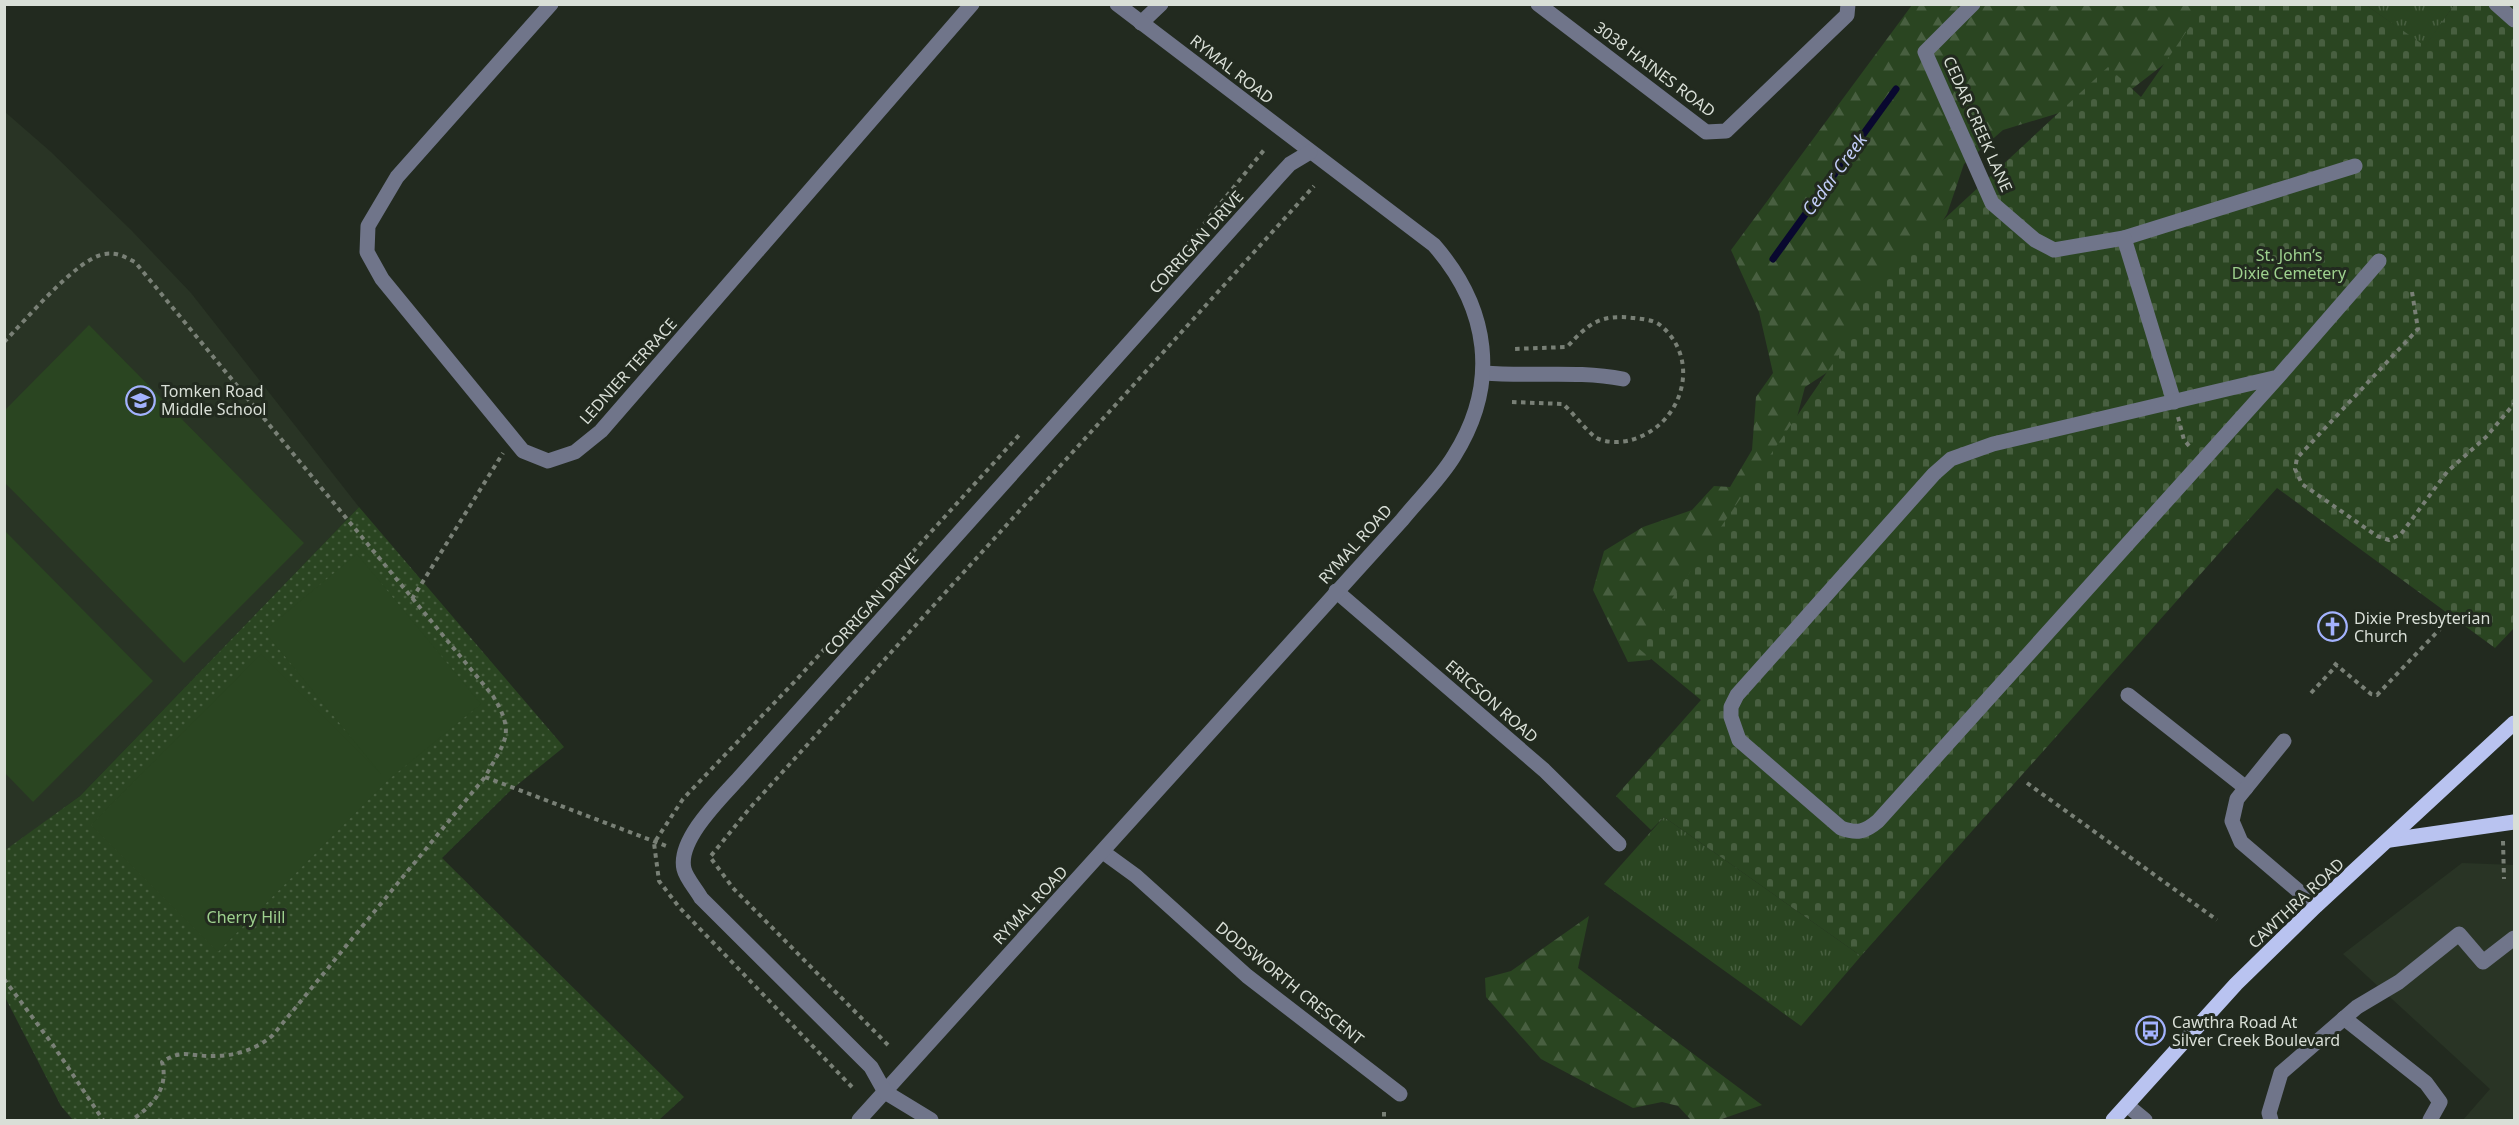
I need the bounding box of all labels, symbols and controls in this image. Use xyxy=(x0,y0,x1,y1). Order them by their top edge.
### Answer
street label: 3038 HAINES ROAD xyxy=(1590,16,1720,122)
street label: RYMAL ROAD xyxy=(1186,29,1278,109)
street label: CEDAR CREEK LANE xyxy=(1938,53,2018,195)
water label: Cedar Creek xyxy=(1796,127,1873,220)
street label: CORRIGAN DRIVE xyxy=(1144,186,1248,298)
park label: St. John’s Dixie Cemetery xyxy=(2232,244,2347,284)
street label: LEDNIER TERRACE xyxy=(574,313,682,429)
place label: Tomken Road Middle School xyxy=(161,380,266,420)
school or university icon: Tomken Road Middle School xyxy=(124,384,156,416)
street label: RYMAL ROAD xyxy=(1313,499,1397,589)
street label: CORRIGAN DRIVE xyxy=(819,548,923,660)
place label: Dixie Presbyterian Church xyxy=(2354,607,2490,647)
church icon: Dixie Presbyterian Church xyxy=(2317,611,2349,643)
street label: ERICSON ROAD xyxy=(1441,655,1543,747)
street label: CAWTHRA ROAD xyxy=(2243,853,2349,953)
street label: RYMAL ROAD xyxy=(988,861,1072,949)
park label: Cherry Hill xyxy=(207,906,285,928)
street label: DODSWORTH CRESCENT xyxy=(1211,916,1369,1050)
place label: Cawthra Road At Silver Creek Boulevard xyxy=(2172,1011,2340,1051)
bus stop icon: Cawthra Road At Silver Creek Boulevard xyxy=(2135,1015,2167,1047)

